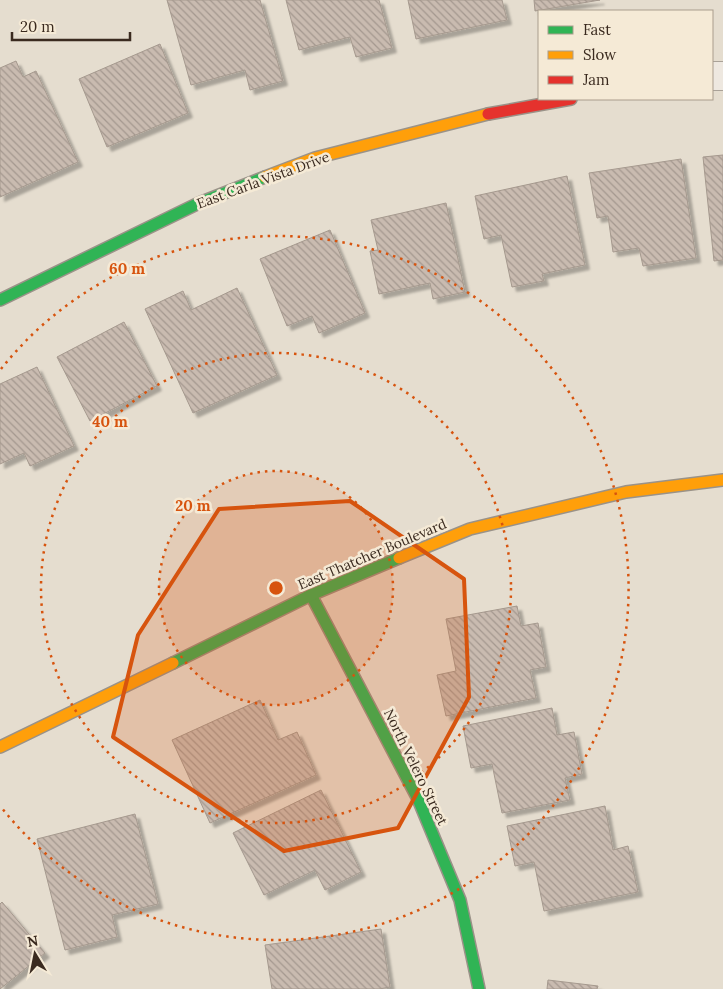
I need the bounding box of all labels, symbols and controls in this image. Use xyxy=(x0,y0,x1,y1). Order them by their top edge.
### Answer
scale bar xyxy=(12,10,130,42)
legend xyxy=(538,10,713,100)
text: 20 m xyxy=(20,17,55,36)
text: Fast xyxy=(583,20,611,39)
text: Slow xyxy=(583,45,616,64)
text: Jam xyxy=(582,70,610,89)
street label: East Carla Vista Drive xyxy=(194,147,332,212)
text: 60 m xyxy=(109,259,145,278)
text: 40 m xyxy=(92,412,128,431)
text: 20 m xyxy=(175,496,211,515)
street label: East Thatcher Boulevard xyxy=(295,515,449,593)
centre of rings xyxy=(267,579,285,597)
street label: North Velero Street xyxy=(380,706,452,829)
north arrow xyxy=(10,929,60,979)
text: N xyxy=(26,931,40,951)

